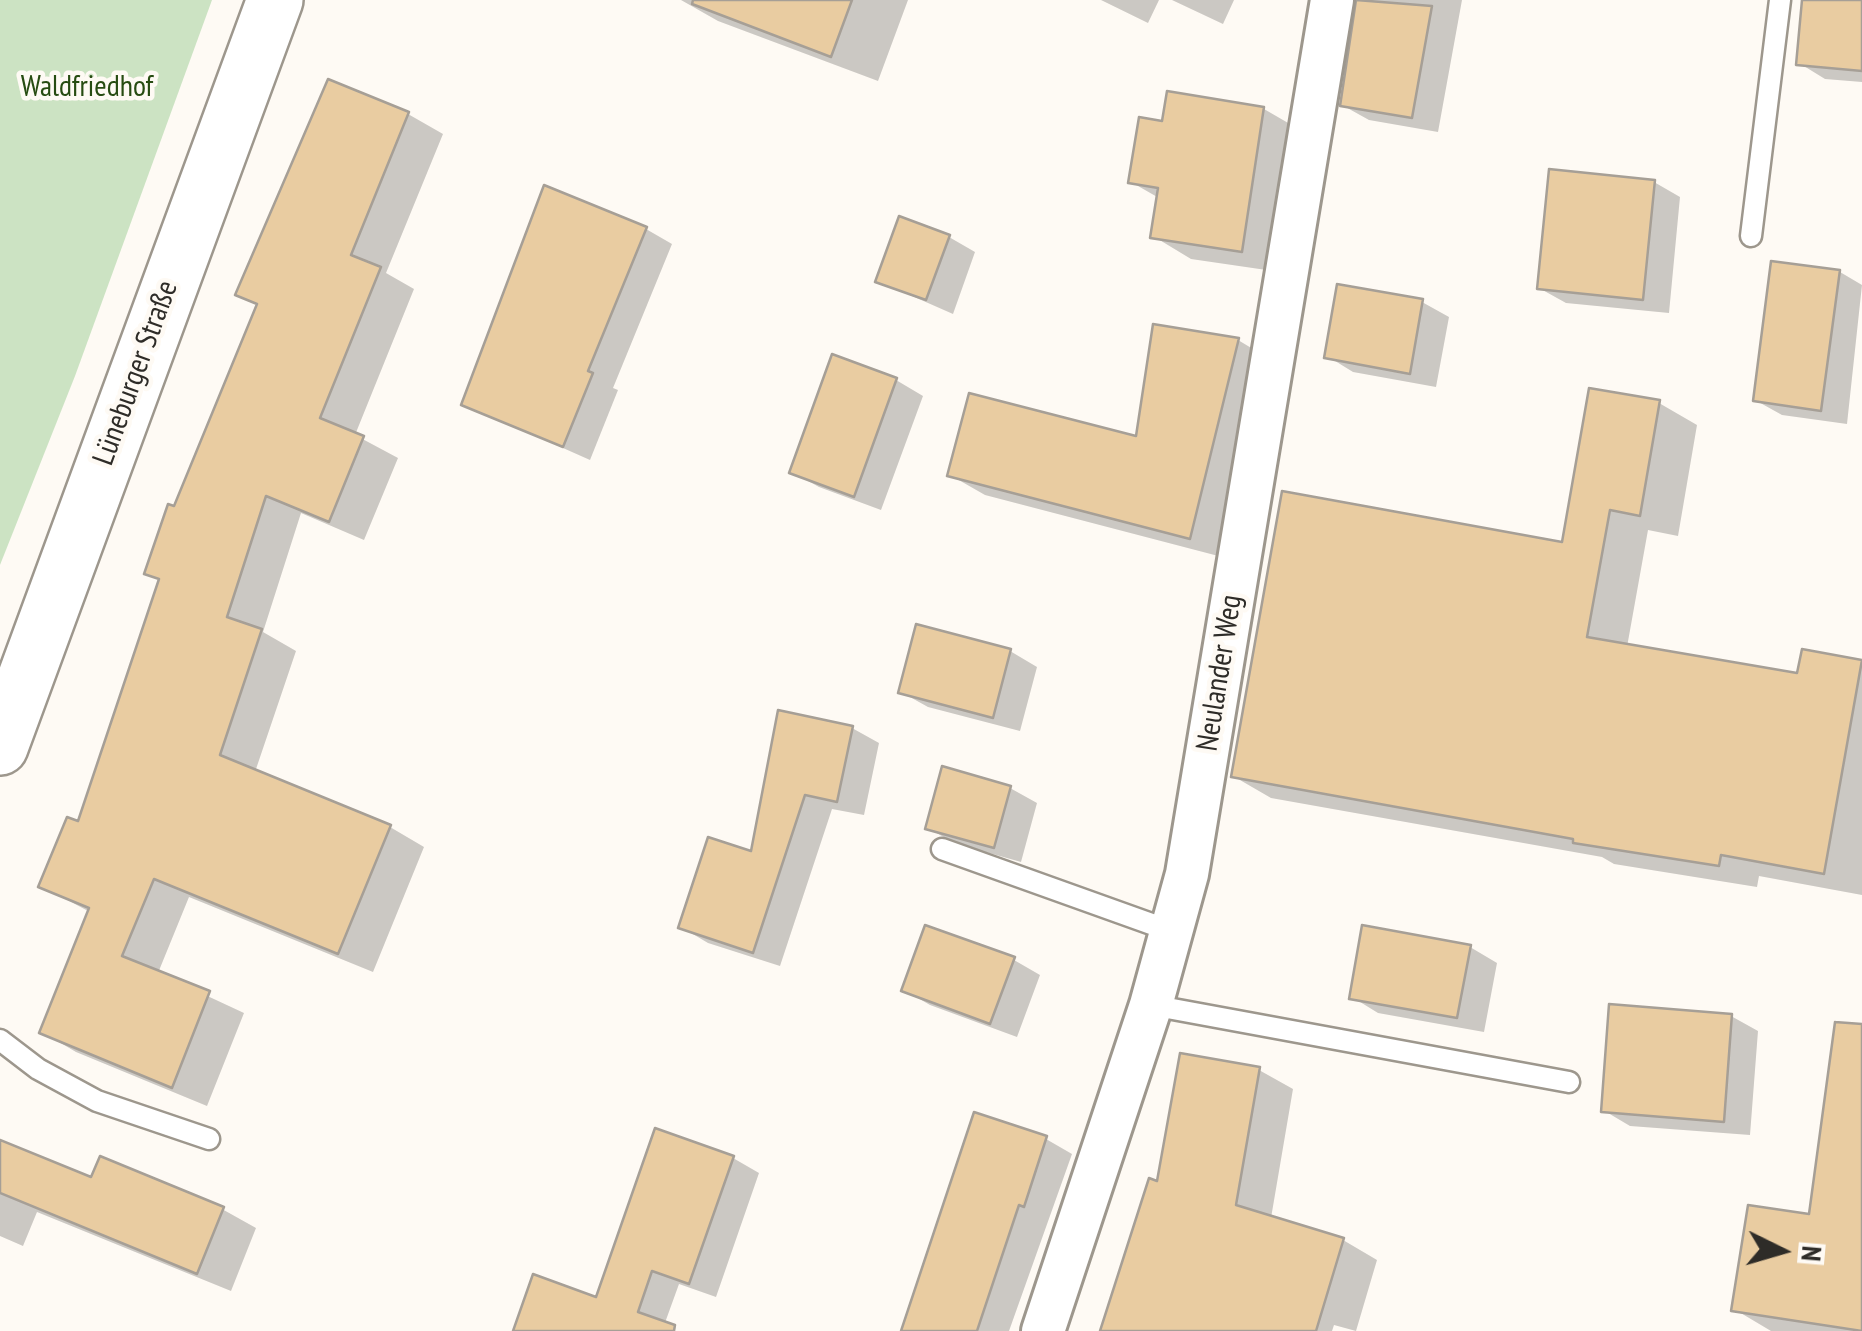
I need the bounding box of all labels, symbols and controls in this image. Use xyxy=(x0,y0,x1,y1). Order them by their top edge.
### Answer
park label: Waldfriedhof xyxy=(21,69,153,105)
street label: Lüneburger Straße xyxy=(86,276,186,470)
street label: Neulander Weg xyxy=(1190,592,1250,754)
north arrow xyxy=(1732,1201,1832,1301)
text: N xyxy=(1793,1245,1831,1263)

